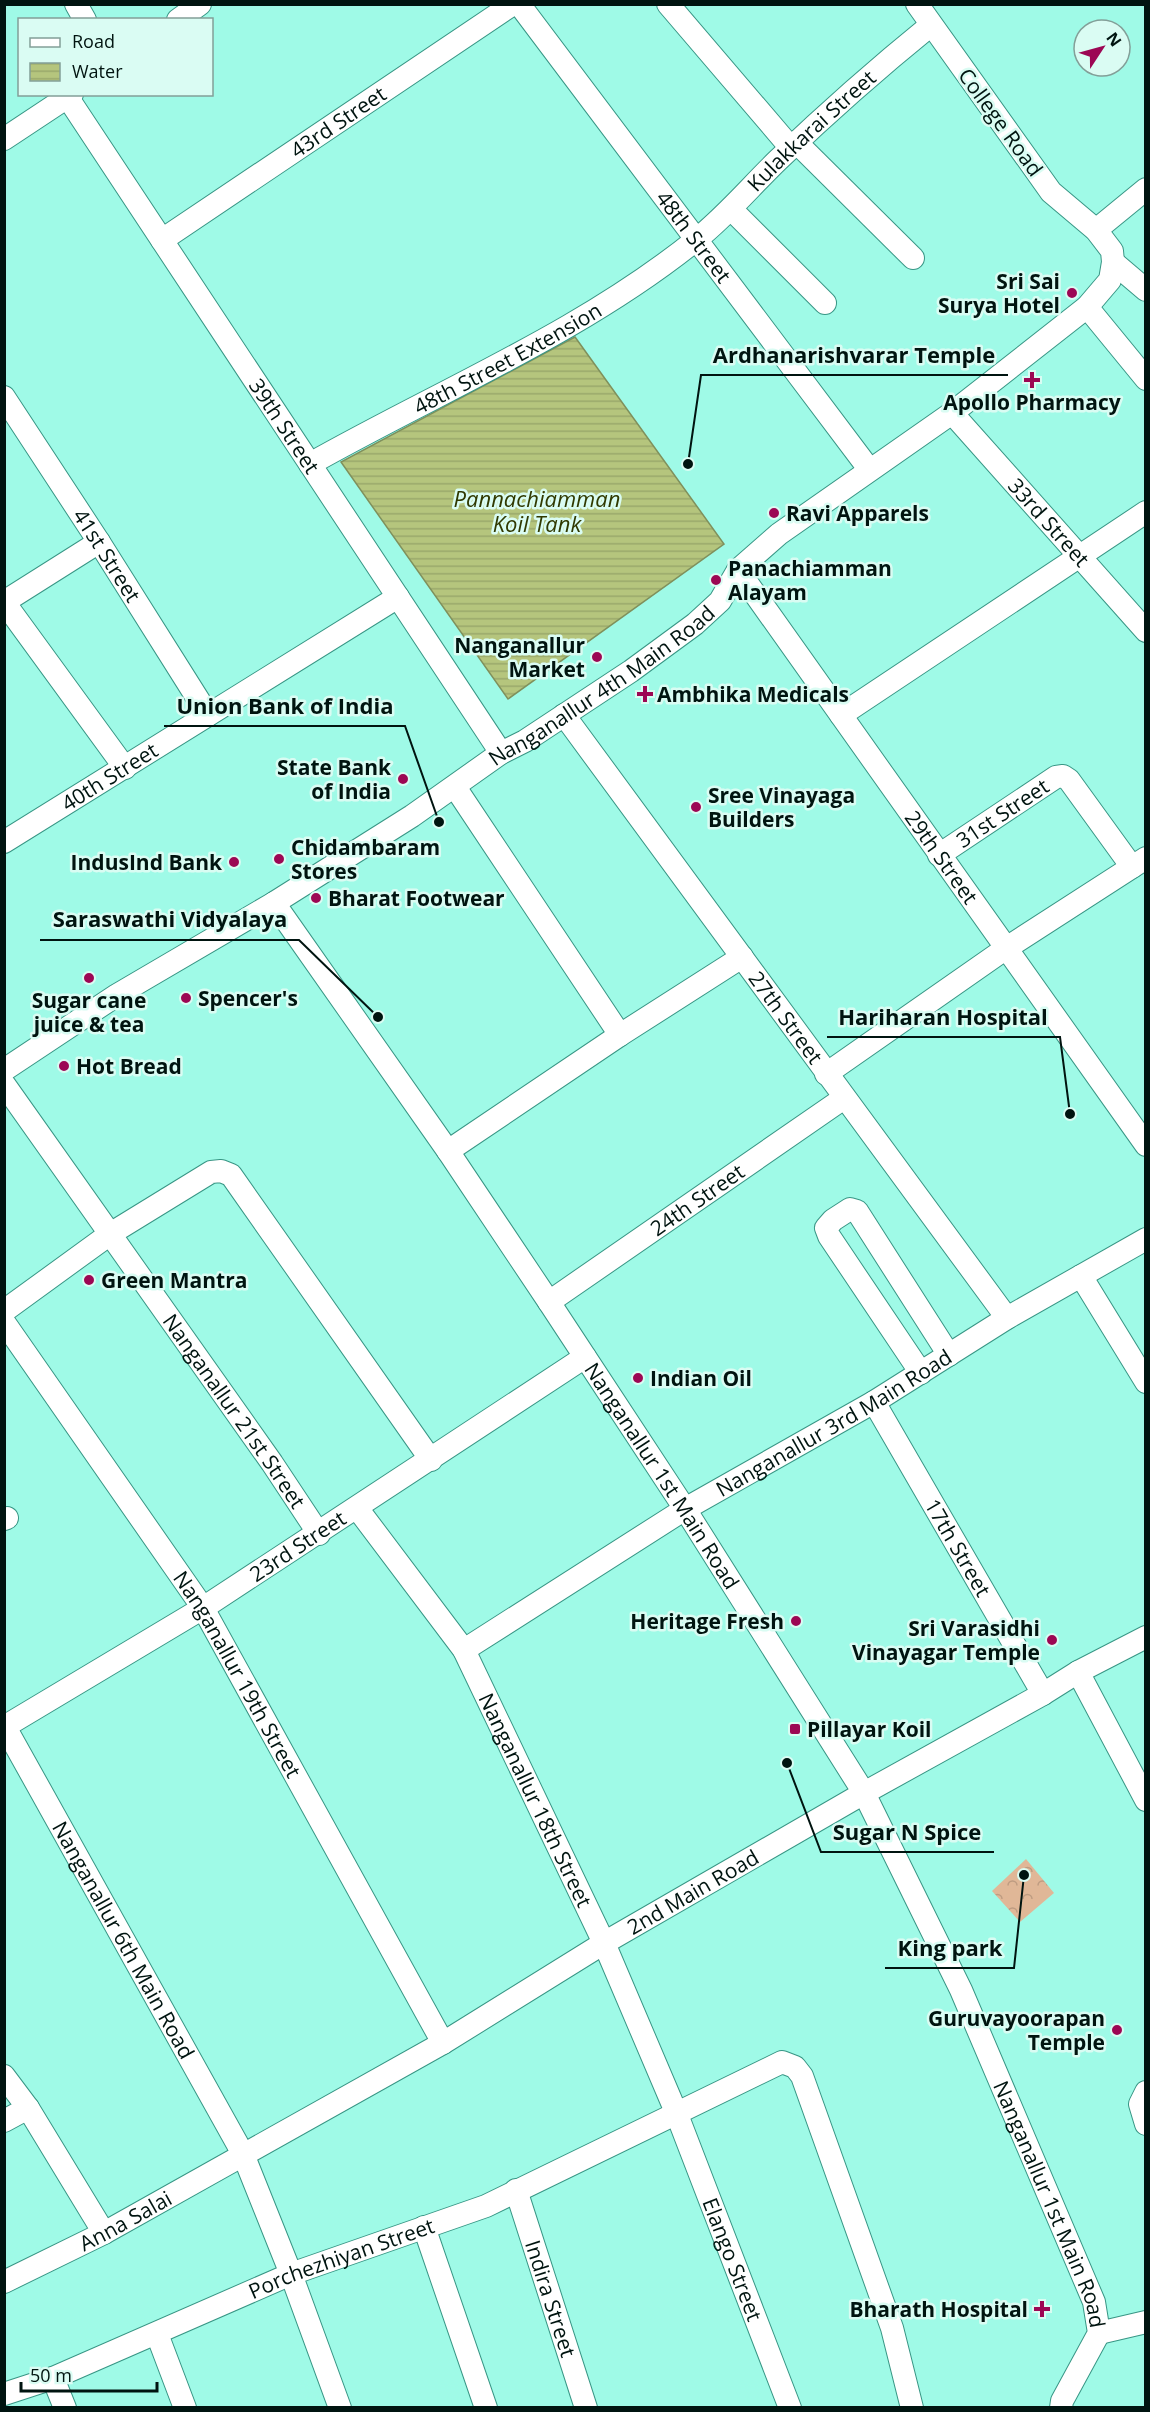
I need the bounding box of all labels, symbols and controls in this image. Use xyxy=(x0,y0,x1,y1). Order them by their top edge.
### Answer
legend xyxy=(18,18,213,96)
north arrow xyxy=(1072,18,1132,78)
text: N xyxy=(1101,27,1127,51)
text: Road xyxy=(72,29,115,53)
text: Water xyxy=(72,59,123,83)
street label: College Road xyxy=(952,62,1050,182)
street label: Kulakkarai Street xyxy=(741,64,881,197)
street label: 43rd Street xyxy=(285,79,391,164)
street label: 48th Street xyxy=(650,185,738,288)
place label: Sri Sai Surya Hotel xyxy=(938,267,1060,319)
marker: Sri Sai Surya Hotel xyxy=(1065,286,1079,300)
street label: 48th Street Extension xyxy=(409,296,607,420)
callout: Ardhanarishvarar Temple xyxy=(701,335,1008,375)
text: Ardhanarishvarar Temple xyxy=(713,339,995,369)
street label: 39th Street xyxy=(243,373,326,479)
marker: Apollo Pharmacy xyxy=(1025,373,1039,387)
place label: Apollo Pharmacy xyxy=(943,388,1121,416)
street label: 33rd Street xyxy=(1002,472,1096,572)
water label: Pannachiamman Koil Tank xyxy=(454,483,620,538)
place label: Ravi Apparels xyxy=(786,499,929,527)
street label: 41st Street xyxy=(67,503,147,607)
marker: Ravi Apparels xyxy=(767,506,781,520)
place label: Panachiamman Alayam xyxy=(728,554,892,606)
marker: Panachiamman Alayam xyxy=(709,573,723,587)
street label: Nanganallur 4th Main Road xyxy=(483,599,721,772)
place label: Nanganallur Market xyxy=(454,631,585,683)
marker: Nanganallur Market xyxy=(590,650,604,664)
place label: Ambhika Medicals xyxy=(657,680,849,708)
callout: Union Bank of India xyxy=(164,686,405,726)
marker: Ambhika Medicals xyxy=(638,687,652,701)
text: Union Bank of India xyxy=(176,690,394,720)
street label: 40th Street xyxy=(56,736,163,817)
place label: State Bank of India xyxy=(277,753,392,805)
marker: State Bank of India xyxy=(396,772,410,786)
street label: 31st Street xyxy=(950,772,1054,854)
place label: Sree Vinayaga Builders xyxy=(708,781,855,833)
marker: Sree Vinayaga Builders xyxy=(689,800,703,814)
street label: 29th Street xyxy=(899,805,985,909)
place label: Chidambaram Stores xyxy=(291,833,440,885)
place label: IndusInd Bank xyxy=(71,848,223,876)
marker: Chidambaram Stores xyxy=(272,852,286,866)
marker: IndusInd Bank xyxy=(227,855,241,869)
place label: Bharat Footwear xyxy=(328,884,505,912)
marker: Bharat Footwear xyxy=(309,891,323,905)
callout: Saraswathi Vidyalaya xyxy=(40,900,299,940)
text: Saraswathi Vidyalaya xyxy=(53,903,287,933)
street label: 27th Street xyxy=(743,965,829,1069)
marker: Sugar cane juice & tea xyxy=(82,971,96,985)
place label: Spencer's xyxy=(198,984,298,1012)
place label: Sugar cane juice & tea xyxy=(32,986,146,1038)
marker: Spencer's xyxy=(179,991,193,1005)
callout: Hariharan Hospital xyxy=(827,997,1060,1037)
text: Hariharan Hospital xyxy=(838,1001,1048,1031)
place label: Hot Bread xyxy=(76,1052,182,1080)
marker: Hot Bread xyxy=(57,1059,71,1073)
street label: 24th Street xyxy=(644,1157,750,1242)
place label: Green Mantra xyxy=(101,1266,247,1294)
marker: Green Mantra xyxy=(82,1273,96,1287)
street label: Nanganallur 21st Street xyxy=(157,1308,312,1514)
street label: Nanganallur 3rd Main Road xyxy=(711,1343,957,1503)
street label: Nanganallur 1st Main Road xyxy=(578,1357,746,1594)
place label: Indian Oil xyxy=(650,1364,752,1392)
marker: Indian Oil xyxy=(631,1371,645,1385)
street label: 17th Street xyxy=(919,1493,997,1601)
street label: 23rd Street xyxy=(244,1504,351,1588)
street label: Nanganallur 19th Street xyxy=(167,1565,308,1783)
place label: Heritage Fresh xyxy=(630,1607,784,1635)
marker: Heritage Fresh xyxy=(789,1614,803,1628)
place label: Sri Varasidhi Vinayagar Temple xyxy=(852,1614,1040,1666)
marker: Sri Varasidhi Vinayagar Temple xyxy=(1045,1633,1059,1647)
street label: Nanganallur 18th Street xyxy=(473,1688,599,1912)
place label: Pillayar Koil xyxy=(807,1715,931,1743)
marker: Pillayar Koil xyxy=(788,1722,802,1736)
callout: Sugar N Spice xyxy=(821,1812,994,1852)
street label: Nanganallur 6th Main Road xyxy=(46,1816,201,2064)
text: Sugar N Spice xyxy=(833,1816,981,1846)
street label: 2nd Main Road xyxy=(622,1843,764,1941)
callout: King park xyxy=(885,1928,1014,1968)
text: King park xyxy=(898,1932,1003,1962)
place label: Guruvayoorapan Temple xyxy=(928,2004,1105,2056)
marker: Guruvayoorapan Temple xyxy=(1110,2023,1124,2037)
street label: Nanganallur 1st Main Road xyxy=(987,2076,1112,2330)
street label: Anna Salai xyxy=(74,2184,177,2257)
street label: Elango Street xyxy=(696,2194,769,2325)
street label: Porchezhiyan Street xyxy=(244,2211,438,2305)
street label: Indira Street xyxy=(519,2236,583,2361)
place label: Bharath Hospital xyxy=(849,2295,1028,2323)
marker: Bharath Hospital xyxy=(1033,2300,1051,2318)
scale bar xyxy=(21,2355,158,2393)
text: 50 m xyxy=(30,2363,72,2387)

